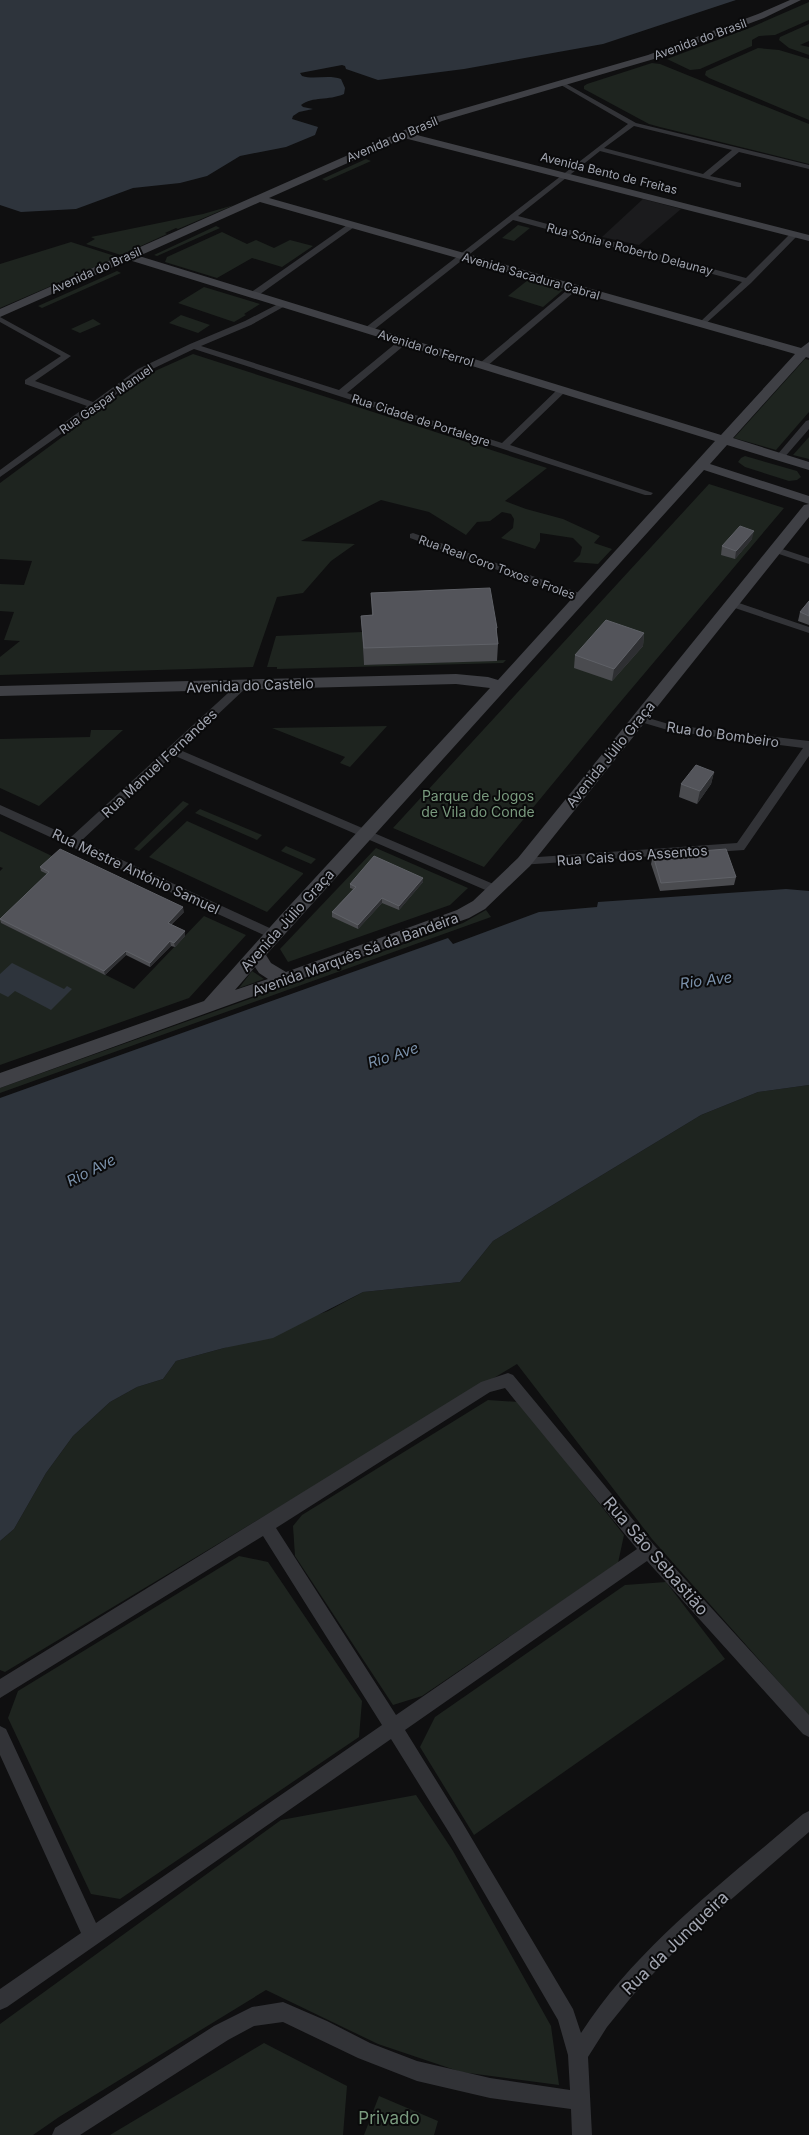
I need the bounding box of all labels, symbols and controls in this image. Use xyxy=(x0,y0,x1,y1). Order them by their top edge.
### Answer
street label: Avenida do Brasil xyxy=(652,15,748,63)
street label: Avenida do Brasil xyxy=(344,113,440,165)
street label: Avenida Bento de Freitas xyxy=(539,149,679,197)
street label: Rua Sónia e Roberto Delaunay xyxy=(545,220,715,278)
street label: Avenida do Brasil xyxy=(48,243,144,297)
street label: Avenida Sacadura Cabral xyxy=(460,249,602,303)
street label: Avenida do Ferrol xyxy=(376,326,476,370)
street label: Rua Gaspar Manuel xyxy=(56,361,156,437)
street label: Rua Cidade de Portalegre xyxy=(350,390,492,450)
street label: Rua Real Coro Toxos e Froles xyxy=(417,532,577,602)
street label: Avenida do Castelo xyxy=(186,674,314,696)
street label: Avenida Júlio Graça xyxy=(562,698,658,810)
street label: Rua Manuel Fernandes xyxy=(98,705,220,821)
street label: Rua do Bombeiro xyxy=(666,718,780,750)
park label: Parque de Jogos de Vila do Conde xyxy=(421,787,535,820)
street label: Rua Mestre António Samuel xyxy=(50,825,222,917)
street label: Rua Cais dos Assentos xyxy=(556,841,708,869)
street label: Avenida Júlio Graça xyxy=(237,865,337,975)
street label: Avenida Marquês Sá da Bandeira xyxy=(250,909,460,999)
water label: Rio Ave xyxy=(679,967,733,993)
water label: Rio Ave xyxy=(365,1038,421,1072)
water label: Rio Ave xyxy=(63,1150,119,1190)
street label: Rua São Sebastião xyxy=(599,1493,713,1619)
street label: Rua da Junqueira xyxy=(618,1887,732,1999)
park label: Privado xyxy=(358,2108,420,2128)

